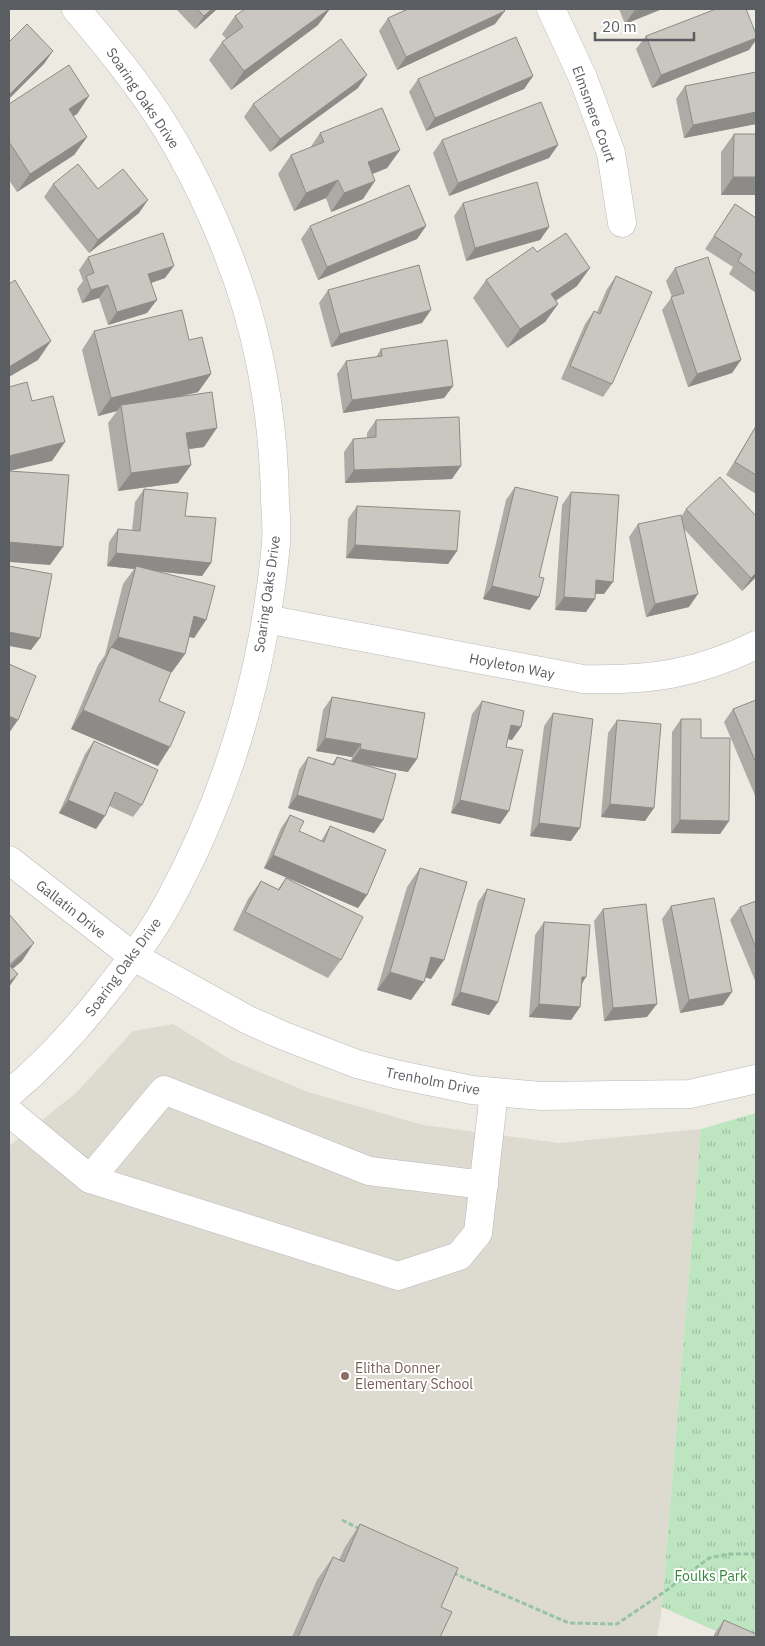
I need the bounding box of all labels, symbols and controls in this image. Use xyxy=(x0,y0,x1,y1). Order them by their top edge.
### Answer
scale bar xyxy=(595,10,694,42)
text: 20 m xyxy=(602,17,637,36)
street label: Soaring Oaks Drive xyxy=(103,44,184,152)
street label: Elmsmere Court xyxy=(568,63,620,165)
street label: Soaring Oaks Drive xyxy=(250,534,284,654)
street label: Hoyleton Way xyxy=(468,649,556,683)
street label: Gallatin Drive xyxy=(32,876,110,942)
street label: Soaring Oaks Drive xyxy=(81,914,165,1020)
street label: Trenholm Drive xyxy=(384,1063,482,1099)
place label: Elitha Donner Elementary School xyxy=(355,1359,473,1393)
marker: Elitha Donner Elementary School xyxy=(339,1370,351,1382)
park label: Foulks Park xyxy=(675,1567,748,1585)

